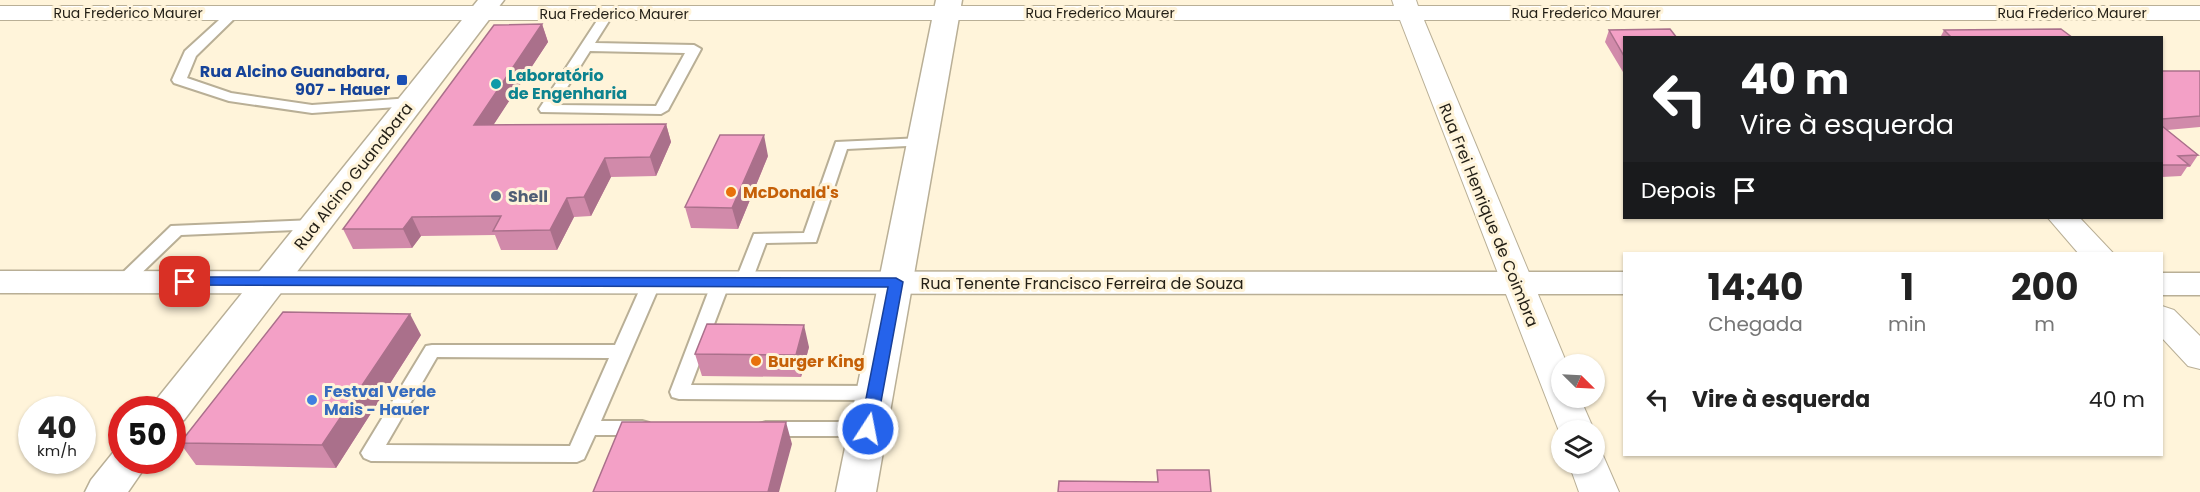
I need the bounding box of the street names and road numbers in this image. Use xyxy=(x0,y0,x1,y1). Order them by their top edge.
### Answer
street label: Rua Frederico Maurer xyxy=(53,3,203,23)
street label: Rua Frederico Maurer xyxy=(1025,3,1175,23)
street label: Rua Frederico Maurer xyxy=(1511,3,1661,23)
street label: Rua Frederico Maurer xyxy=(1997,3,2147,23)
street label: Rua Frederico Maurer xyxy=(539,4,689,24)
street label: Rua Alcino Guanabara xyxy=(289,98,418,255)
street label: Rua Frei Henrique de Coimbra xyxy=(1433,100,1544,330)
street label: Rua Tenente Francisco Ferreira de Souza xyxy=(920,272,1244,295)

